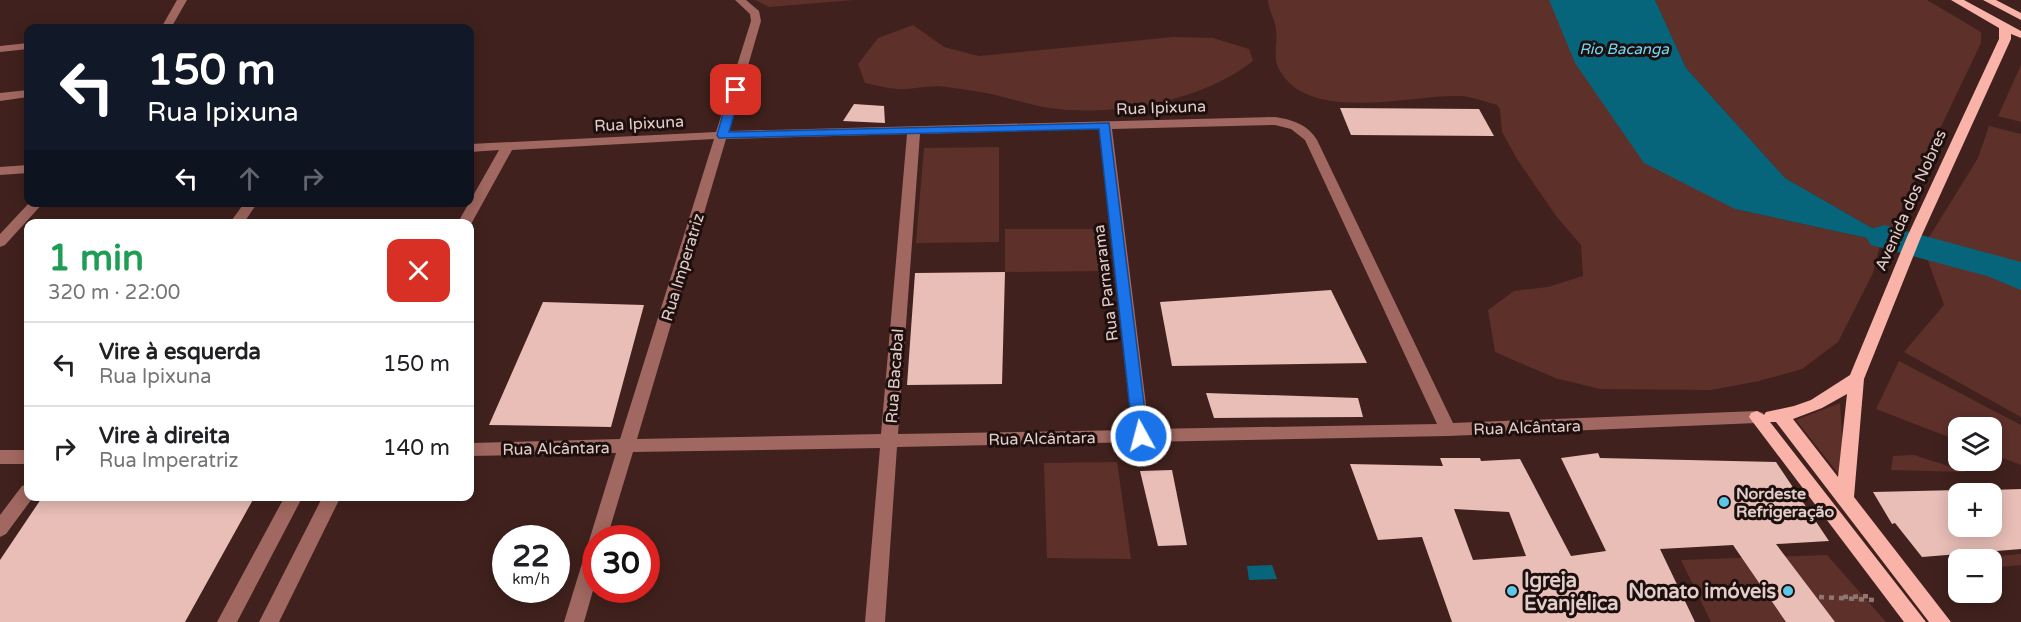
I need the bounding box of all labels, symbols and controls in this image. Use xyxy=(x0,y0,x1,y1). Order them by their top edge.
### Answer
water label: Rio Bacanga xyxy=(1579,40,1669,58)
text: 150 m xyxy=(147,45,276,96)
icon: left xyxy=(48,48,126,126)
pin xyxy=(710,64,761,115)
icon: arrive xyxy=(719,73,752,106)
text: Rua Ipixuna xyxy=(147,96,299,129)
street label: Rua Ipixuna xyxy=(1116,96,1206,120)
street label: Rua Ipixuna xyxy=(594,112,684,136)
street label: Avenida dos Nobres xyxy=(1871,127,1951,274)
icon: left xyxy=(170,162,203,195)
icon: ahead xyxy=(233,162,266,195)
icon: right xyxy=(296,162,329,195)
street label: Rua Imperatriz xyxy=(657,211,709,324)
street label: Rua Parnarama xyxy=(1089,223,1123,342)
text: 1 min xyxy=(48,237,144,280)
button: close xyxy=(387,239,450,302)
text: 320 m · 22:00 xyxy=(48,281,180,305)
street label: Rua Bacabal xyxy=(882,328,908,424)
text: Vire à esquerda xyxy=(99,339,261,365)
icon: left xyxy=(48,348,81,381)
text: 150 m xyxy=(383,351,450,377)
text: Rua Ipixuna xyxy=(99,365,211,389)
position arrow xyxy=(1109,404,1173,468)
street label: Rua Alcântara xyxy=(1473,416,1581,440)
map controls xyxy=(1948,417,2002,603)
button: layers xyxy=(1948,417,2002,471)
text: Vire à direita xyxy=(99,423,230,449)
street label: Rua Alcântara xyxy=(988,428,1096,450)
icon: right xyxy=(48,432,81,465)
text: 140 m xyxy=(383,435,450,461)
street label: Rua Alcântara xyxy=(502,438,610,460)
text: Rua Imperatriz xyxy=(99,449,239,473)
button: + xyxy=(1948,483,2002,537)
place label: Nordeste Refrigeração xyxy=(1736,484,1834,522)
marker: Nordeste Refrigeração xyxy=(1717,495,1731,509)
speed limit sign: 30 xyxy=(582,525,660,603)
text: 22 xyxy=(512,538,550,575)
button: − xyxy=(1948,549,2002,603)
place label: Igreja Evanjélica xyxy=(1524,569,1619,616)
text: km/h xyxy=(512,570,550,588)
place label: Nonato imóveis xyxy=(1628,580,1776,604)
marker: Igreja Evanjélica xyxy=(1505,584,1519,598)
marker: Nonato imóveis xyxy=(1781,584,1795,598)

